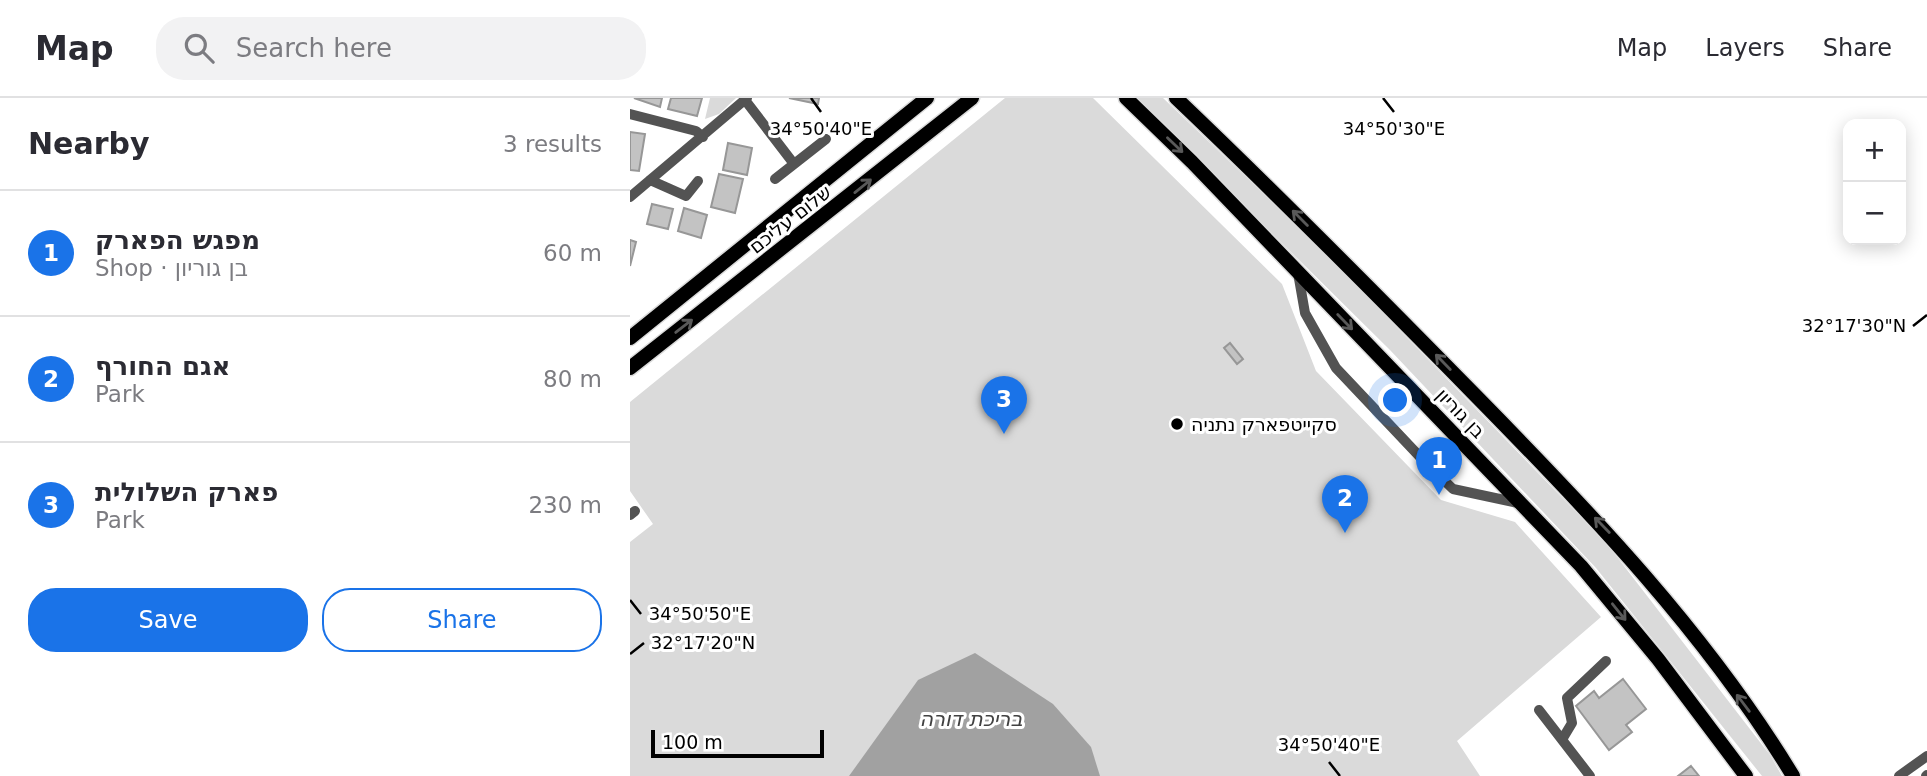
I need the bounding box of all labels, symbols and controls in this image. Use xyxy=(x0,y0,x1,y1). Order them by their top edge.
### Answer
search box xyxy=(156,17,646,80)
text: Map xyxy=(35,29,114,68)
icon: search xyxy=(180,29,218,67)
text: Search here xyxy=(236,33,392,63)
text: Map xyxy=(1617,34,1667,62)
text: Layers xyxy=(1705,34,1785,62)
text: Share xyxy=(1823,34,1892,62)
text: 34°50'40"E xyxy=(770,118,872,139)
text: 34°50'30"E xyxy=(1343,118,1445,139)
map controls xyxy=(1843,119,1906,245)
button: + xyxy=(1843,119,1906,182)
text: Nearby xyxy=(28,126,150,161)
text: 3 results xyxy=(503,131,602,157)
one-way arrow xyxy=(1166,137,1183,154)
one-way arrow xyxy=(853,178,871,193)
street label: שלום עליכם xyxy=(745,180,835,258)
button: − xyxy=(1843,182,1906,245)
one-way arrow xyxy=(1292,209,1309,226)
text: מפגש הפארק xyxy=(95,225,260,255)
text: 1 xyxy=(43,240,59,266)
text: 60 m xyxy=(543,240,602,266)
text: Shop · בן גוריון xyxy=(95,255,248,281)
one-way arrow xyxy=(1337,313,1354,330)
text: 32°17'30"N xyxy=(1802,315,1906,336)
one-way arrow xyxy=(674,319,693,334)
text: אגם החורף xyxy=(95,351,231,381)
one-way arrow xyxy=(1434,354,1451,371)
text: 2 xyxy=(43,366,59,392)
text: 80 m xyxy=(543,366,602,392)
pin: 3 xyxy=(981,376,1027,434)
text: Park xyxy=(95,381,145,407)
your location xyxy=(1378,383,1412,417)
street label: בן גוריון xyxy=(1432,384,1490,442)
place label: סקייטפארק נתניה xyxy=(1191,413,1337,435)
marker: סקייטפארק נתניה xyxy=(1169,416,1185,432)
pin: 1 xyxy=(1416,437,1462,495)
pin: 2 xyxy=(1322,475,1368,533)
text: פארק השלולית xyxy=(95,477,278,507)
text: 3 xyxy=(43,492,59,518)
text: 230 m xyxy=(528,492,602,518)
text: Park xyxy=(95,507,145,533)
one-way arrow xyxy=(1593,517,1610,534)
button: Save xyxy=(28,588,308,652)
button: Share xyxy=(322,588,602,652)
one-way arrow xyxy=(1611,602,1627,620)
text: 34°50'50"E xyxy=(649,603,751,624)
text: 32°17'20"N xyxy=(651,632,755,653)
one-way arrow xyxy=(1736,694,1751,713)
water label: בריכת דורה xyxy=(919,707,1023,731)
scale bar xyxy=(651,727,824,759)
text: 100 m xyxy=(662,731,723,753)
text: 34°50'40"E xyxy=(1278,734,1380,755)

